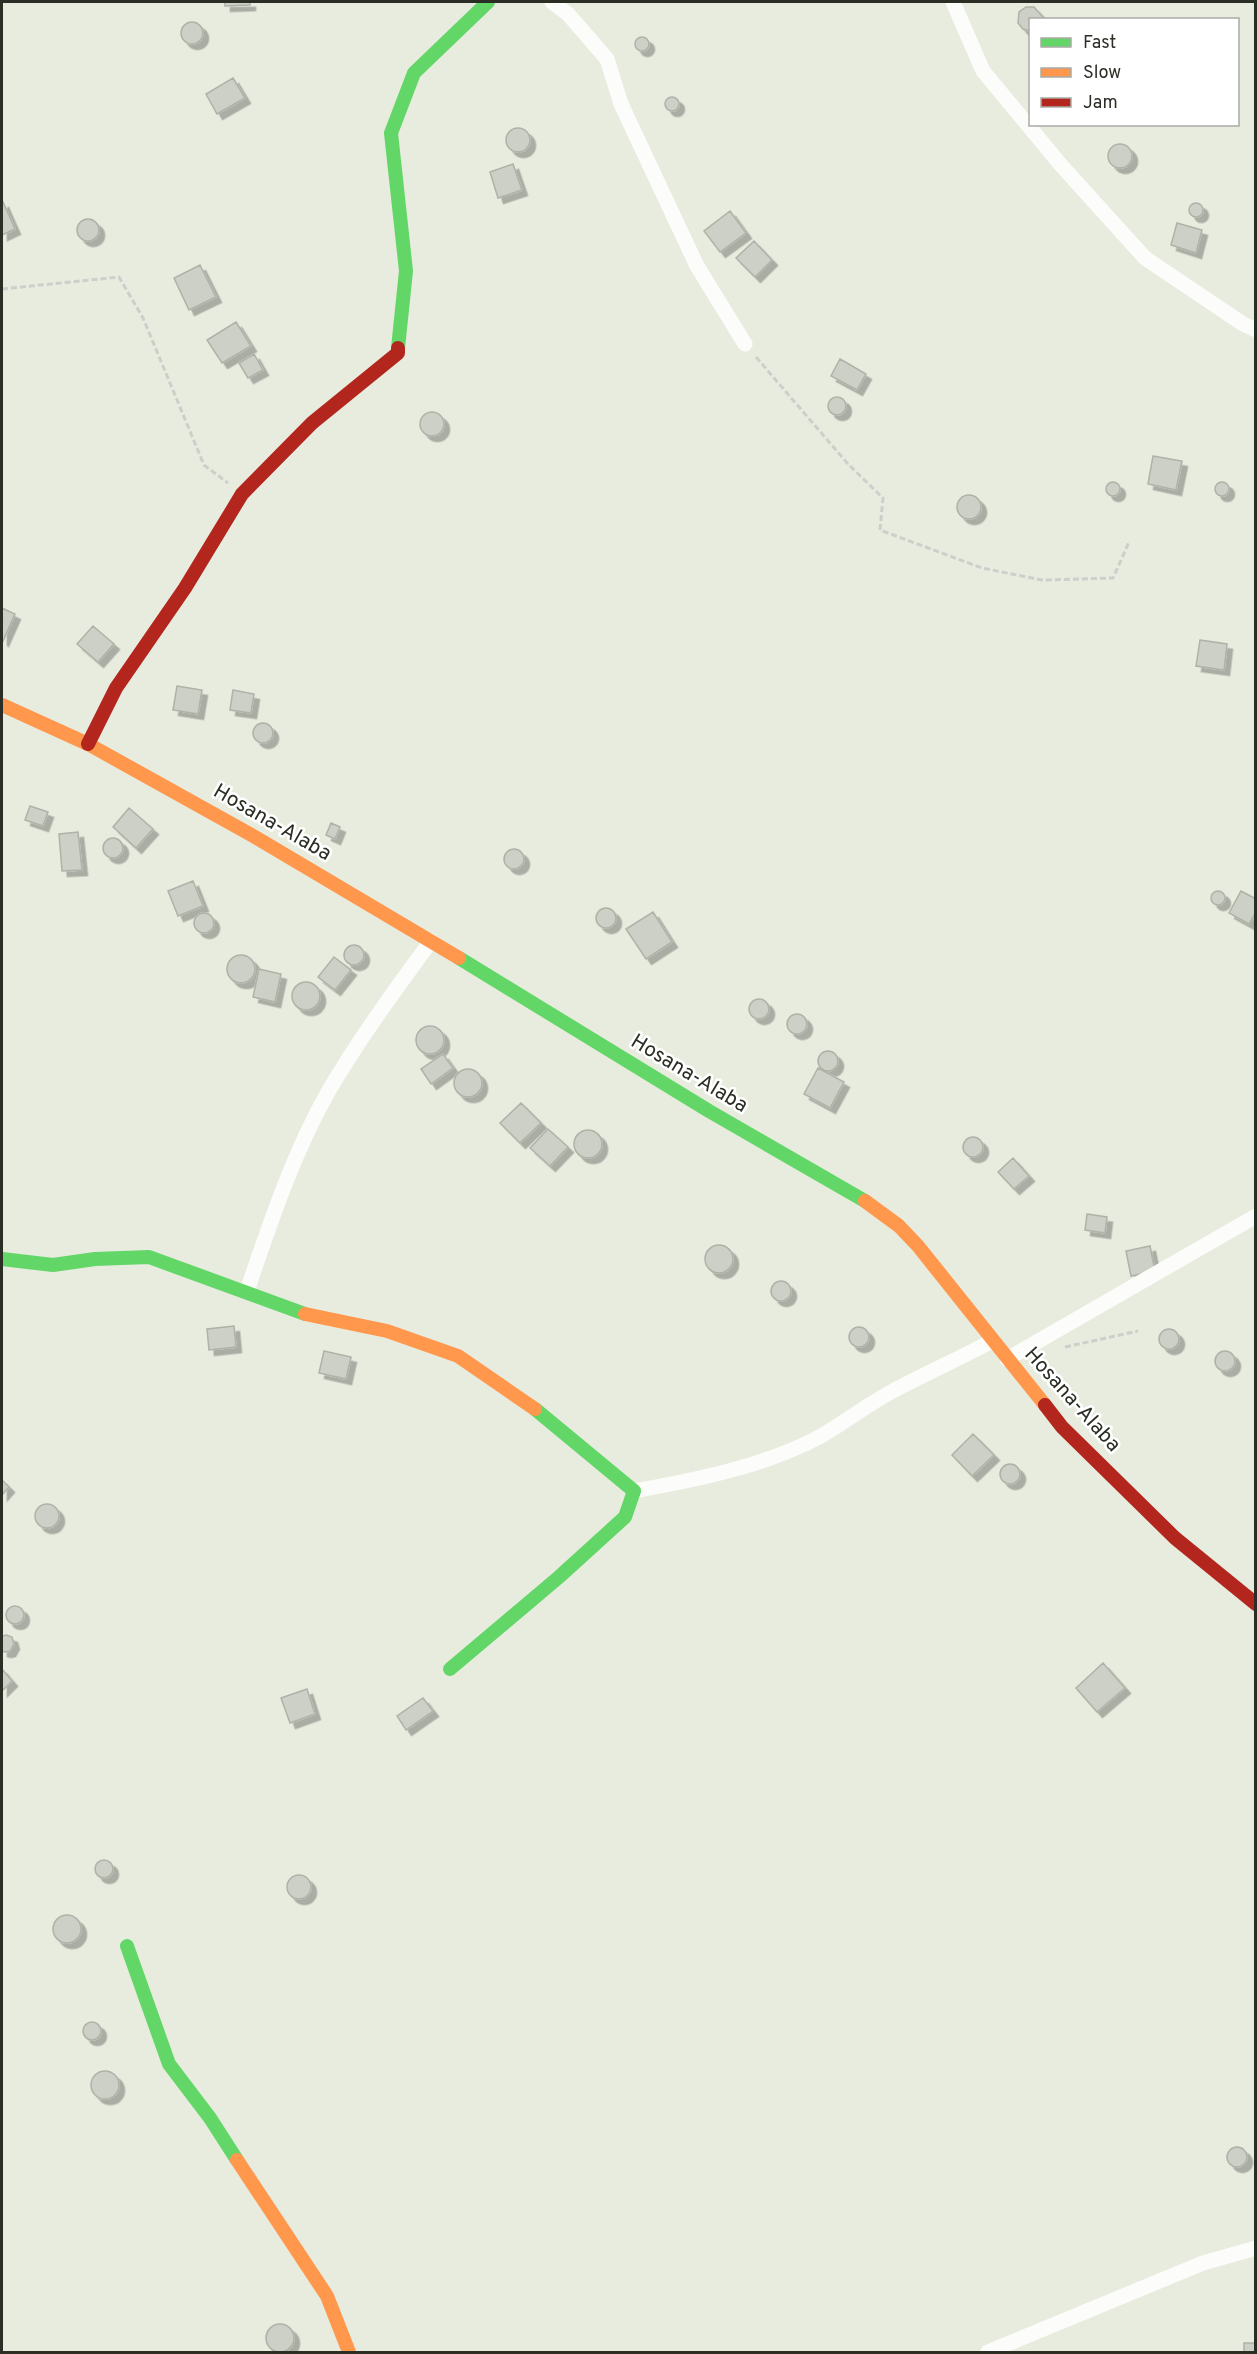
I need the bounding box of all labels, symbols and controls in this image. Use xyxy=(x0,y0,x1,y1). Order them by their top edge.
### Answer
legend xyxy=(1029,18,1239,126)
text: Fast xyxy=(1083,32,1116,55)
text: Slow xyxy=(1083,62,1121,85)
text: Jam xyxy=(1083,92,1118,115)
street label: Hosana-Alaba xyxy=(208,778,336,868)
street label: Hosana-Alaba xyxy=(625,1028,753,1120)
street label: Hosana-Alaba xyxy=(1018,1342,1126,1458)

